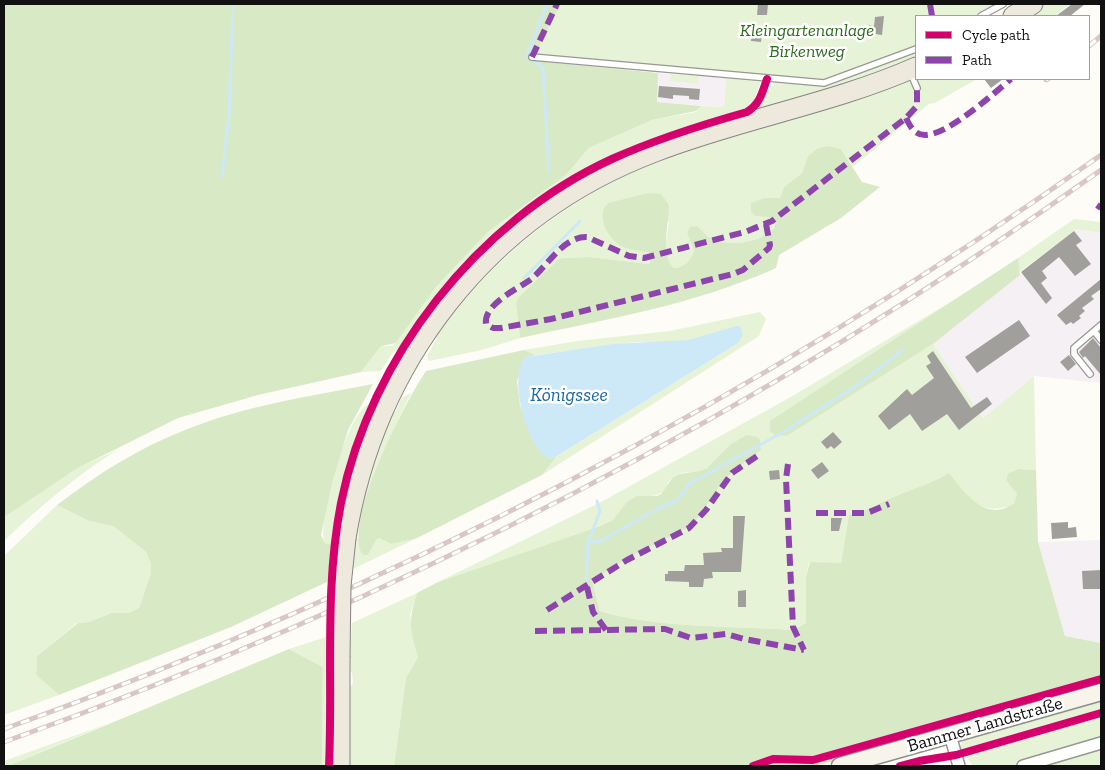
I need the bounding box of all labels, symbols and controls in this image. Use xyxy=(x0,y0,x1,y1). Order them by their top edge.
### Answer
legend xyxy=(915,15,1090,80)
park label: Kleingartenanlage Birkenweg xyxy=(740,20,874,62)
text: Cycle path xyxy=(962,26,1030,44)
text: Path xyxy=(962,51,992,69)
water label: Königssee xyxy=(530,385,608,407)
street label: Bammer Landstraße xyxy=(905,693,1065,757)

